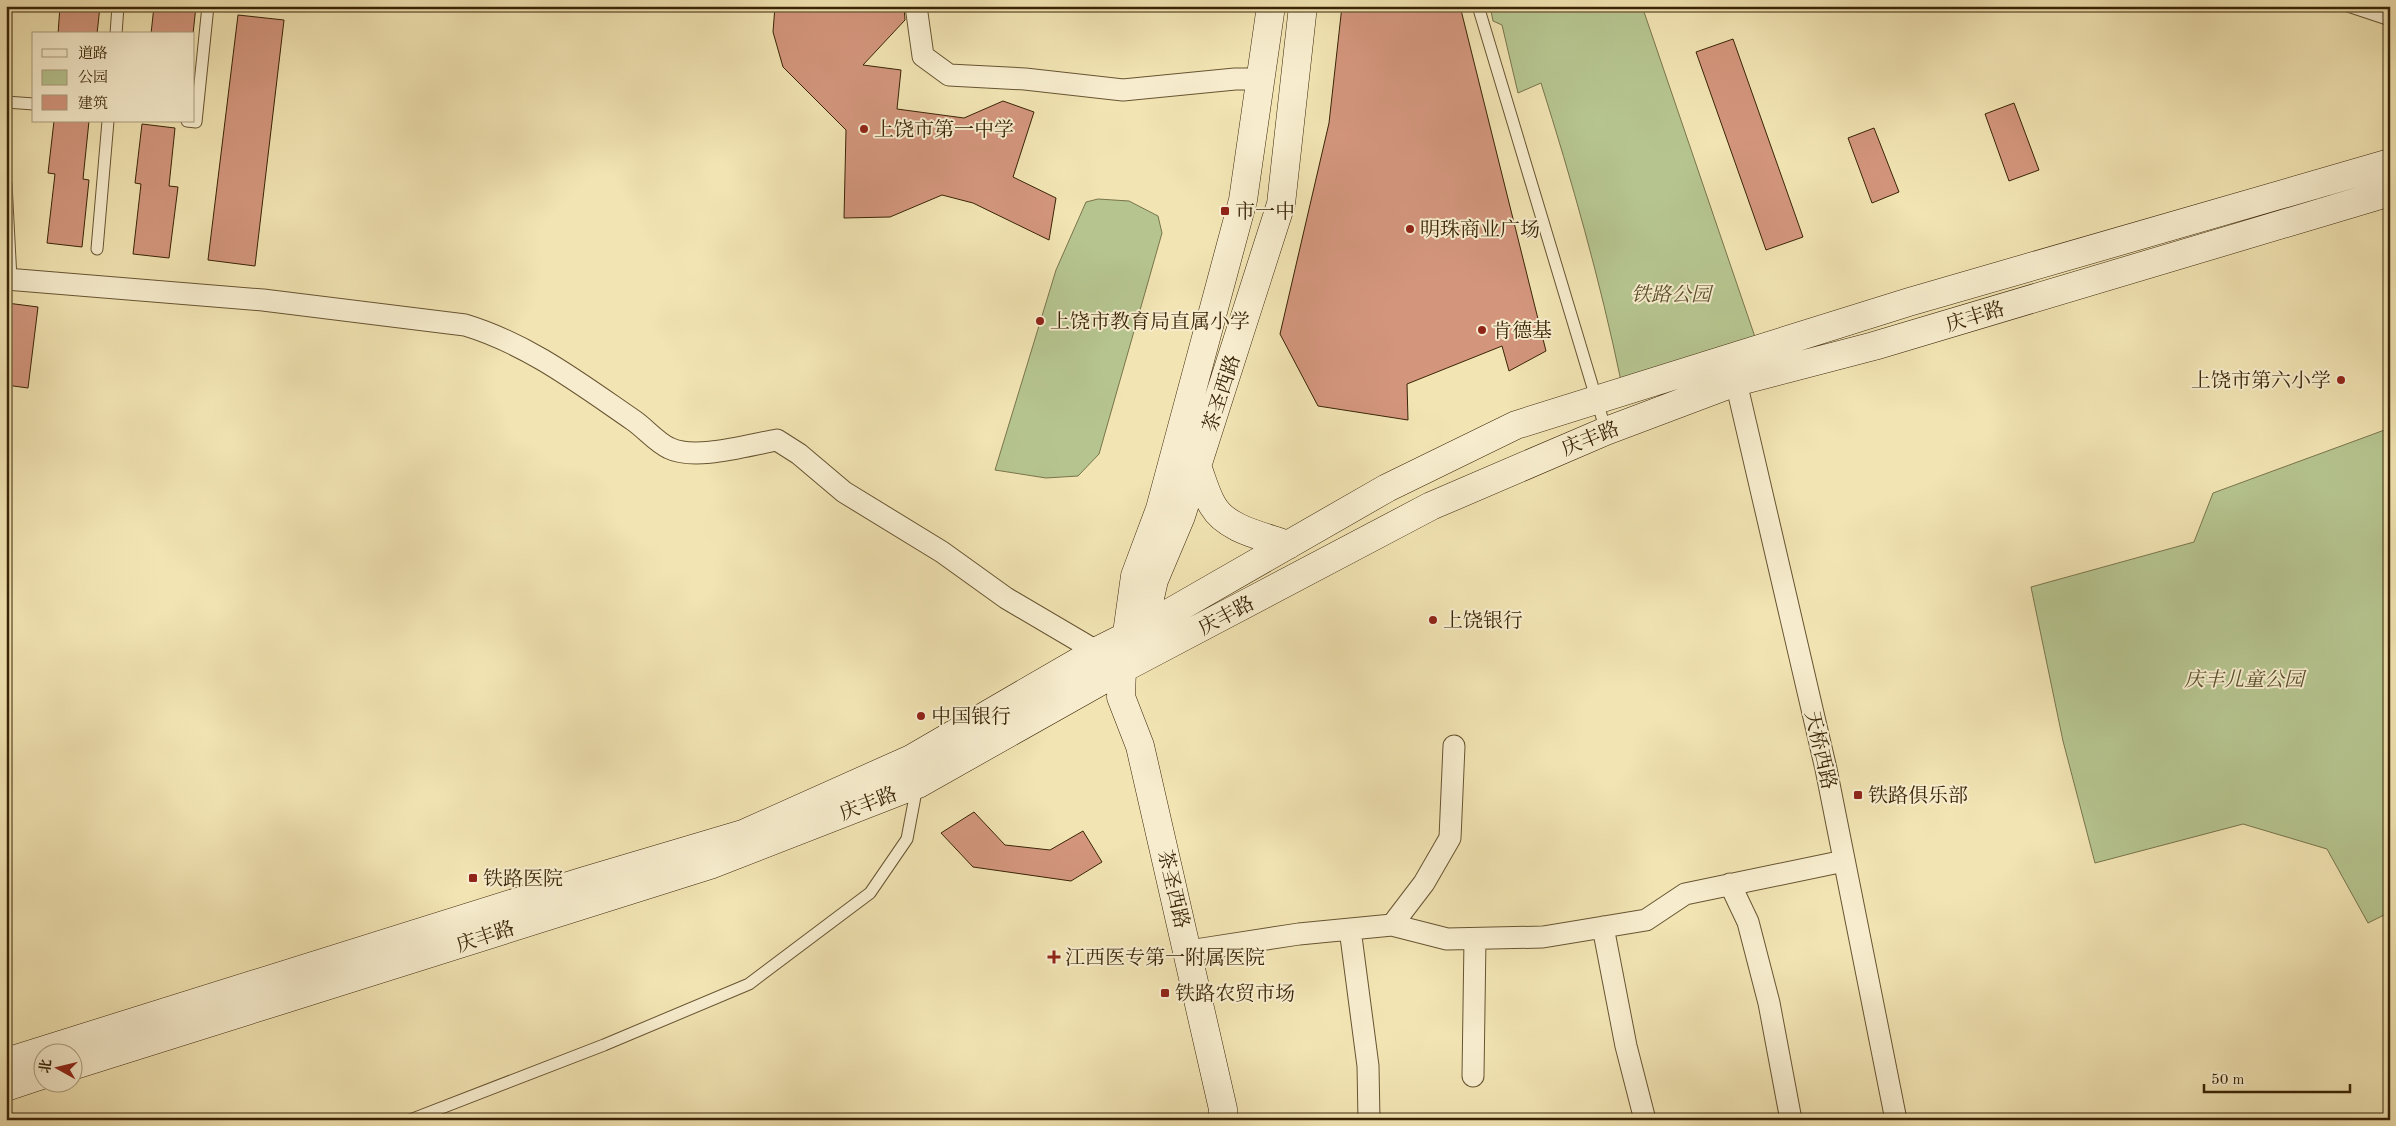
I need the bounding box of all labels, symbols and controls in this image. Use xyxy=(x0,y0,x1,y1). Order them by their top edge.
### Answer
legend xyxy=(32,32,195,122)
text: 道路 xyxy=(78,45,108,62)
text: 公园 xyxy=(78,69,108,86)
text: 建筑 xyxy=(78,95,108,112)
place label: 上饶市第一中学 xyxy=(874,119,1014,141)
marker: 上饶市第一中学 xyxy=(858,123,870,135)
place label: 市一中 xyxy=(1235,201,1295,223)
marker: 市一中 xyxy=(1219,205,1231,217)
place label: 明珠商业广场 xyxy=(1420,218,1540,241)
marker: 明珠商业广场 xyxy=(1404,223,1416,235)
park label: 铁路公园 xyxy=(1631,284,1714,306)
street label: 庆丰路 xyxy=(1943,298,2007,336)
place label: 上饶市教育局直属小学 xyxy=(1050,311,1250,333)
marker: 上饶市教育局直属小学 xyxy=(1034,315,1046,327)
place label: 肯德基 xyxy=(1492,320,1552,342)
marker: 肯德基 xyxy=(1476,324,1488,336)
street label: 茶圣西路 xyxy=(1199,352,1245,435)
place label: 上饶市第六小学 xyxy=(2191,370,2331,392)
marker: 上饶市第六小学 xyxy=(2335,374,2347,386)
street label: 庆丰路 xyxy=(1558,417,1622,460)
street label: 庆丰路 xyxy=(1195,592,1258,640)
place label: 上饶银行 xyxy=(1443,610,1523,632)
marker: 上饶银行 xyxy=(1427,614,1439,626)
park label: 庆丰儿童公园 xyxy=(2184,669,2307,691)
place label: 中国银行 xyxy=(931,706,1011,728)
street label: 天桥西路 xyxy=(1800,709,1840,792)
marker: 中国银行 xyxy=(915,710,927,722)
street label: 庆丰路 xyxy=(836,783,900,825)
place label: 铁路俱乐部 xyxy=(1868,785,1968,807)
marker: 铁路俱乐部 xyxy=(1852,789,1864,801)
street label: 茶圣西路 xyxy=(1153,848,1193,931)
place label: 铁路医院 xyxy=(483,868,563,890)
marker: 铁路医院 xyxy=(467,872,479,884)
street label: 庆丰路 xyxy=(453,917,517,957)
place label: 江西医专第一附属医院 xyxy=(1065,947,1265,969)
marker: 江西医专第一附属医院 xyxy=(1047,950,1061,964)
place label: 铁路农贸市场 xyxy=(1175,983,1295,1005)
marker: 铁路农贸市场 xyxy=(1159,987,1171,999)
north arrow xyxy=(32,1044,82,1094)
text: 北 xyxy=(37,1058,54,1074)
scale bar xyxy=(2204,1061,2350,1093)
text: 50 m xyxy=(2211,1073,2245,1088)

